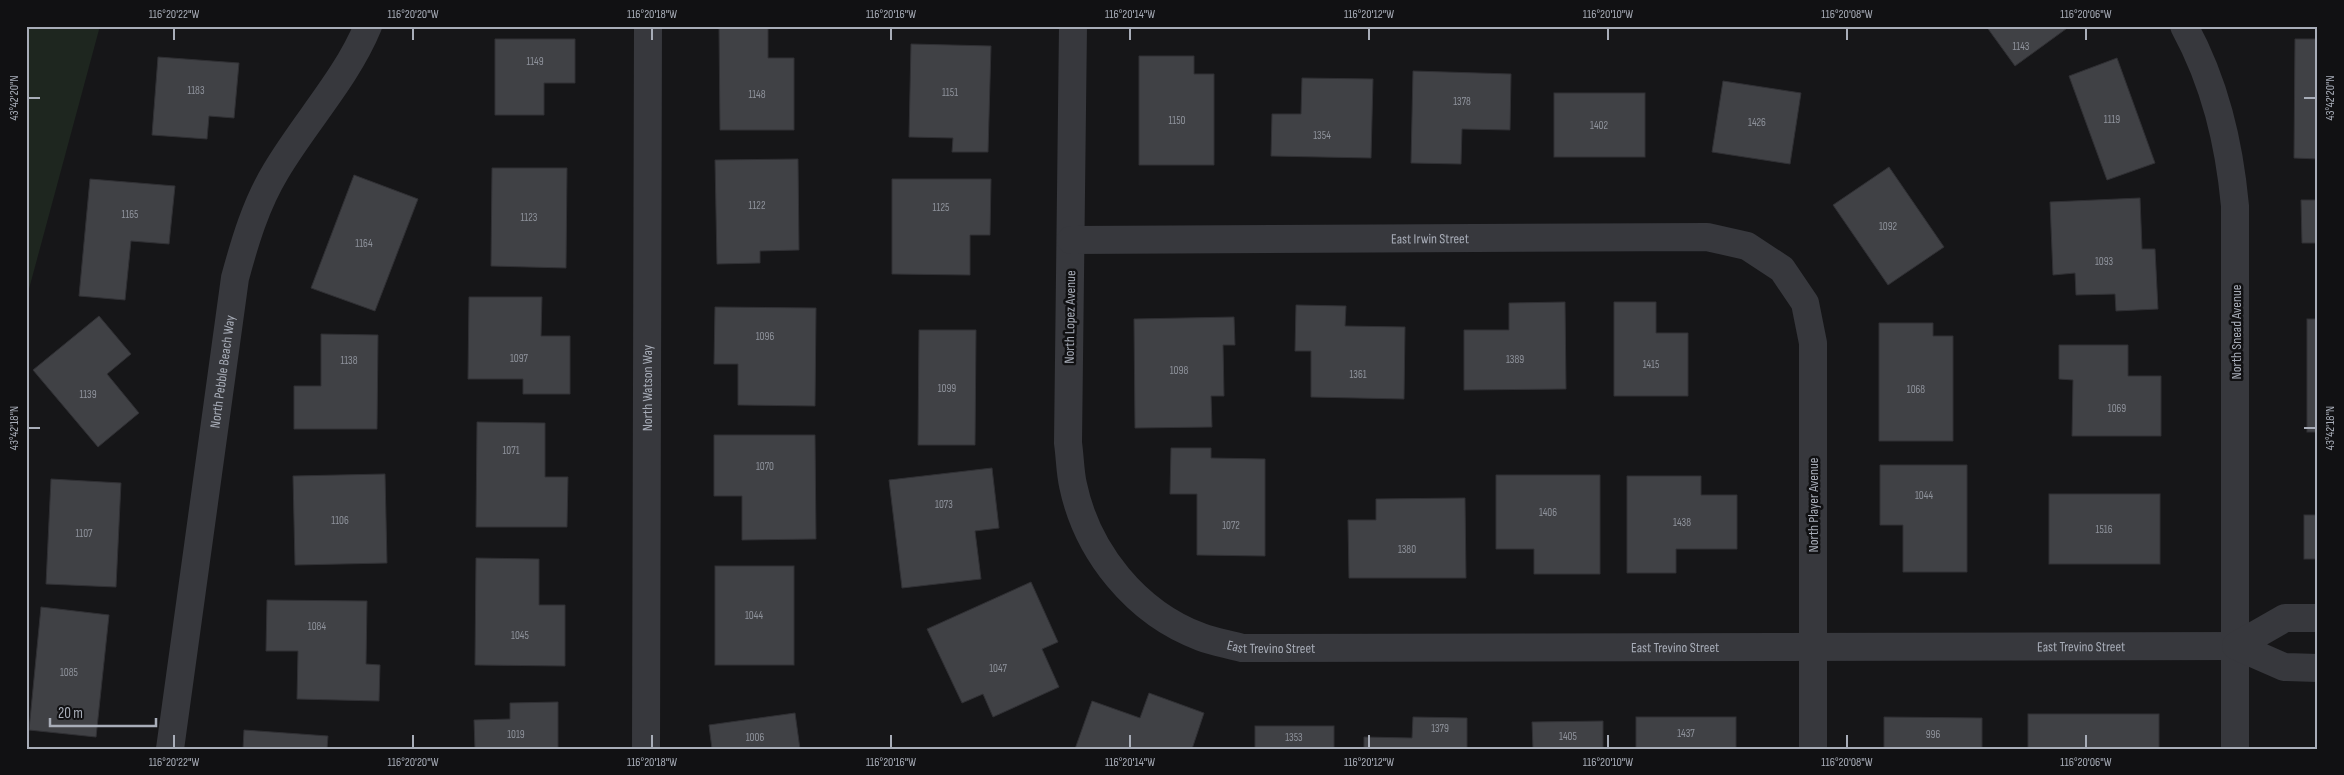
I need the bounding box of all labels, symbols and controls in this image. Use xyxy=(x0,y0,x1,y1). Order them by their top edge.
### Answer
text: 116°20'22"W xyxy=(149,7,199,22)
text: 116°20'20"W xyxy=(387,7,439,22)
text: 116°20'18"W xyxy=(627,7,677,22)
text: 116°20'16"W xyxy=(866,7,916,22)
text: 116°20'14"W xyxy=(1105,7,1155,22)
text: 116°20'12"W xyxy=(1344,7,1394,22)
text: 116°20'10"W xyxy=(1583,7,1633,22)
text: 116°20'08"W xyxy=(1821,7,1873,22)
text: 116°20'06"W xyxy=(2060,7,2112,22)
house number: 1143 xyxy=(2013,40,2030,53)
house number: 1149 xyxy=(526,55,544,68)
text: 43°42'20"N xyxy=(7,75,22,121)
text: 43°42'20"N xyxy=(2323,75,2338,121)
house number: 1183 xyxy=(187,84,205,97)
house number: 1151 xyxy=(942,86,958,99)
house number: 1148 xyxy=(748,88,766,101)
house number: 1378 xyxy=(1453,95,1471,108)
house number: 1119 xyxy=(2104,113,2120,126)
house number: 1150 xyxy=(1168,114,1186,127)
house number: 1426 xyxy=(1748,116,1766,129)
house number: 1402 xyxy=(1590,119,1608,132)
house number: 1354 xyxy=(1313,129,1331,142)
house number: 1122 xyxy=(749,199,766,212)
house number: 1125 xyxy=(933,201,949,214)
house number: 1165 xyxy=(122,208,138,221)
house number: 1123 xyxy=(521,211,538,224)
house number: 1092 xyxy=(1879,220,1898,233)
street label: East Irwin Street xyxy=(1391,230,1469,247)
house number: 1164 xyxy=(355,237,373,250)
house number: 1093 xyxy=(2095,255,2114,268)
street label: North Lopez Avenue xyxy=(1061,270,1079,364)
street label: North Snead Avenue xyxy=(2228,285,2245,379)
street label: North Pebble Beach Way xyxy=(206,313,238,429)
house number: 1096 xyxy=(756,330,774,343)
street label: North Watson Way xyxy=(638,344,656,431)
house number: 1097 xyxy=(510,352,529,365)
house number: 1389 xyxy=(1506,353,1524,366)
house number: 1138 xyxy=(340,354,358,367)
house number: 1415 xyxy=(1643,358,1659,371)
house number: 1098 xyxy=(1170,364,1188,377)
house number: 1361 xyxy=(1349,368,1367,381)
house number: 1099 xyxy=(938,382,956,395)
house number: 1068 xyxy=(1907,383,1925,396)
house number: 1139 xyxy=(79,388,97,401)
house number: 1069 xyxy=(2108,402,2126,415)
text: 43°42'18"N xyxy=(7,406,22,450)
text: 43°42'18"N xyxy=(2323,406,2338,450)
house number: 1071 xyxy=(502,444,520,457)
street label: North Player Avenue xyxy=(1805,458,1822,552)
house number: 1070 xyxy=(756,460,774,473)
house number: 1044 xyxy=(1915,489,1933,502)
house number: 1073 xyxy=(935,498,953,511)
house number: 1406 xyxy=(1539,506,1557,519)
house number: 1106 xyxy=(331,514,349,527)
house number: 1438 xyxy=(1673,516,1691,529)
house number: 1072 xyxy=(1222,519,1240,532)
house number: 1516 xyxy=(2096,523,2113,536)
house number: 1107 xyxy=(76,527,93,540)
house number: 1380 xyxy=(1398,543,1416,556)
house number: 1044 xyxy=(745,609,763,622)
house number: 1084 xyxy=(308,620,327,633)
house number: 1045 xyxy=(511,629,529,642)
street label: East Trevino Street xyxy=(1226,636,1315,656)
street label: East Trevino Street xyxy=(2037,638,2125,655)
street label: East Trevino Street xyxy=(1631,639,1719,656)
house number: 1047 xyxy=(989,662,1007,675)
house number: 1085 xyxy=(60,666,78,679)
scale bar xyxy=(50,695,156,727)
text: 20 m xyxy=(58,704,83,723)
house number: 1379 xyxy=(1431,722,1449,735)
house number: 1437 xyxy=(1677,727,1695,740)
house number: 1019 xyxy=(507,728,525,741)
house number: 996 xyxy=(1926,728,1940,741)
house number: 1405 xyxy=(1559,730,1577,743)
house number: 1006 xyxy=(746,731,764,744)
house number: 1353 xyxy=(1285,731,1303,744)
text: 116°20'22"W xyxy=(149,755,199,770)
text: 116°20'20"W xyxy=(387,755,439,770)
text: 116°20'18"W xyxy=(627,755,677,770)
text: 116°20'16"W xyxy=(866,755,916,770)
text: 116°20'14"W xyxy=(1105,755,1155,770)
text: 116°20'12"W xyxy=(1344,755,1394,770)
text: 116°20'10"W xyxy=(1583,755,1633,770)
text: 116°20'08"W xyxy=(1821,755,1873,770)
text: 116°20'06"W xyxy=(2060,755,2112,770)

